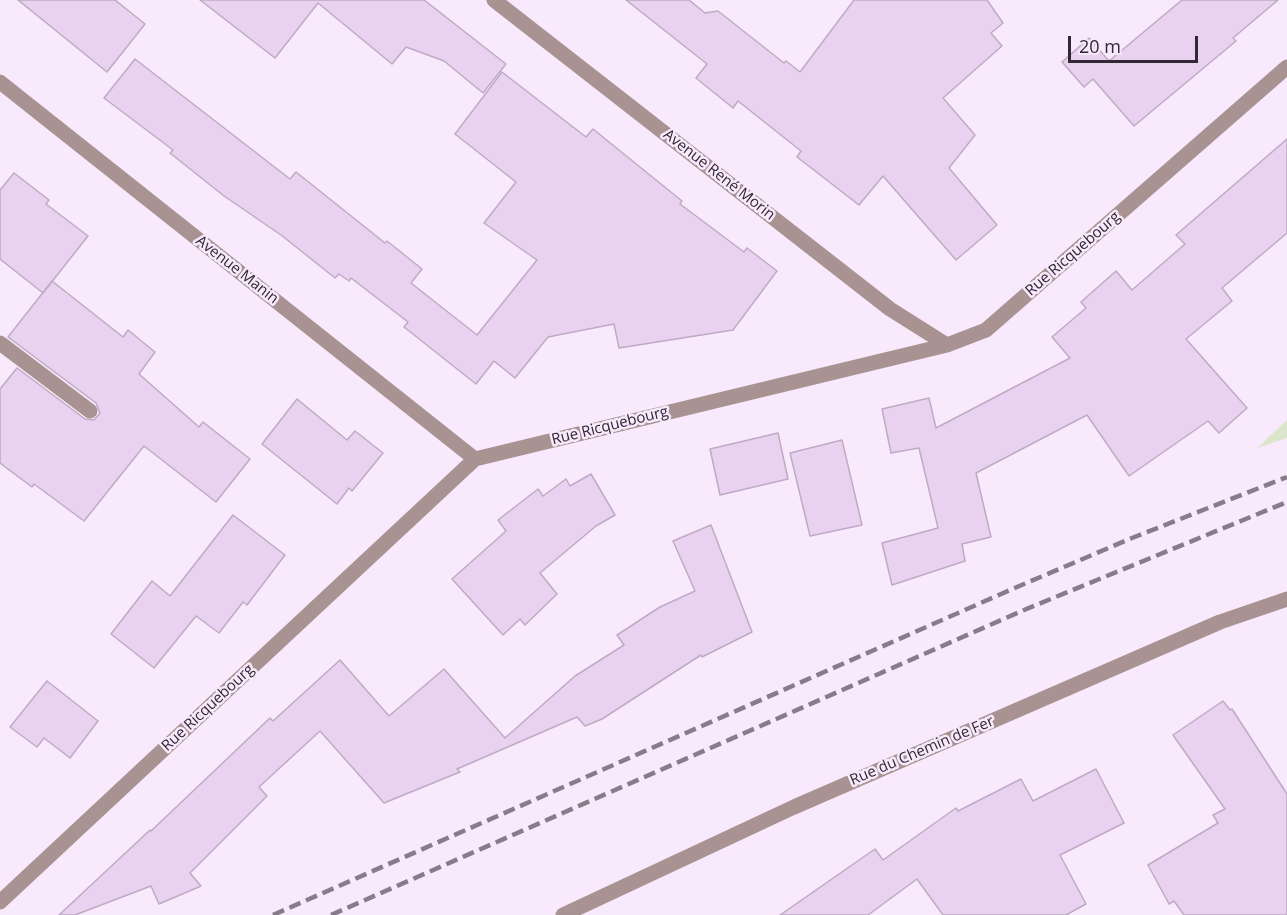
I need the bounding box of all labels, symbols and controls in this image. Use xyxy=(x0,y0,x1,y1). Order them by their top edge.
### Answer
scale bar xyxy=(1071,24,1202,62)
text: 20 m xyxy=(1079,34,1121,58)
street label: Avenue René Morin xyxy=(660,126,778,224)
street label: Rue Ricquebourg xyxy=(1022,208,1124,300)
street label: Avenue Manin xyxy=(192,232,282,308)
street label: Rue Ricquebourg xyxy=(550,403,670,449)
street label: Rue Ricquebourg xyxy=(158,661,258,755)
street label: Rue du Chemin de Fer xyxy=(847,712,997,790)

